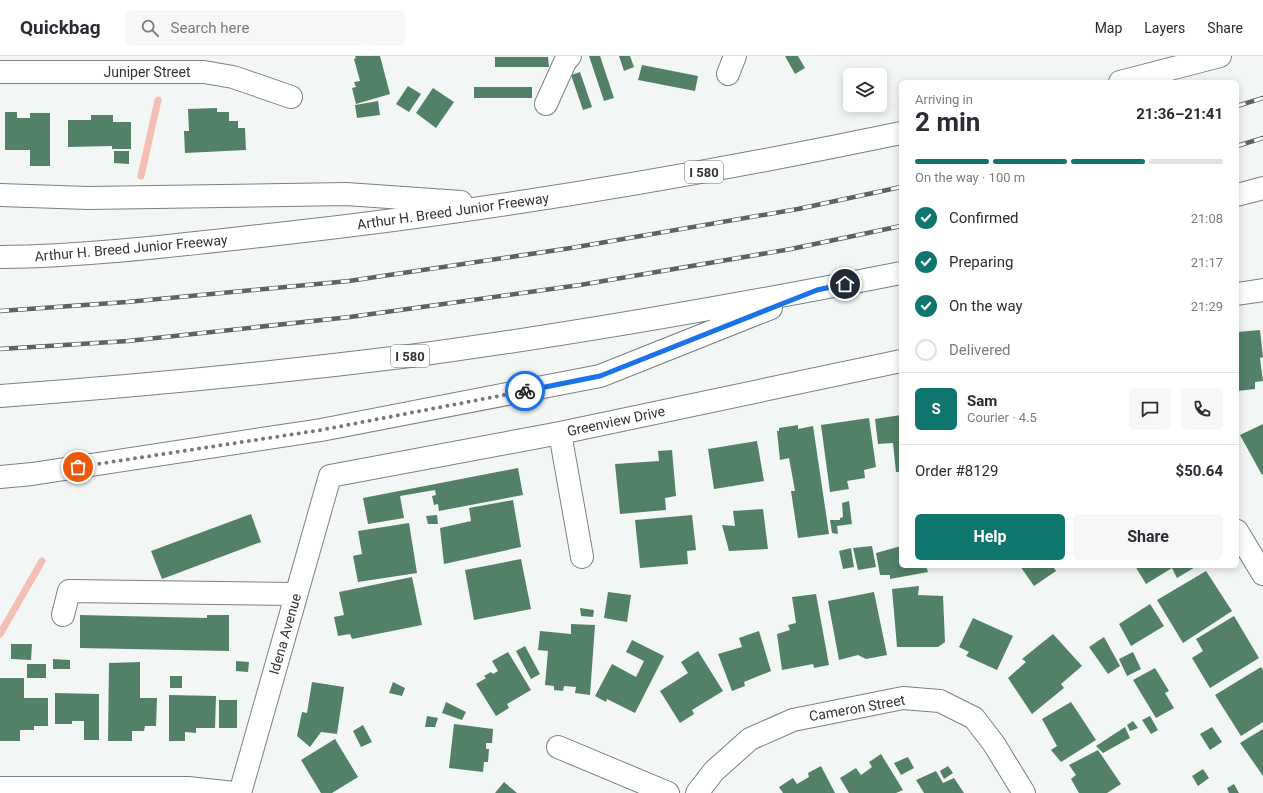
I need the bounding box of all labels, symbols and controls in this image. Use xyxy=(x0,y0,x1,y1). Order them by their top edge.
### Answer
search box xyxy=(125,10,405,46)
text: Quickbag xyxy=(20,16,101,39)
icon: search xyxy=(139,17,161,39)
text: Search here xyxy=(171,19,249,37)
text: Map xyxy=(1095,20,1122,36)
text: Layers xyxy=(1144,20,1185,36)
text: Share xyxy=(1207,20,1243,36)
street label: Juniper Street xyxy=(103,64,191,80)
map controls xyxy=(843,68,887,112)
button: layers xyxy=(843,68,887,112)
text: Arriving in xyxy=(915,92,973,107)
text: 21:36–21:41 xyxy=(1136,105,1223,123)
text: 2 min xyxy=(915,107,980,137)
road number: I 580 xyxy=(685,161,723,183)
text: On the way · 100 m xyxy=(915,170,1025,185)
street label: Arthur H. Breed Junior Freeway xyxy=(356,190,550,232)
icon: check xyxy=(915,207,937,229)
text: Confirmed xyxy=(949,209,1019,227)
text: 21:08 xyxy=(1191,211,1223,226)
street label: Arthur H. Breed Junior Freeway xyxy=(34,232,229,264)
icon: check xyxy=(915,251,937,273)
text: Preparing xyxy=(949,253,1013,271)
text: 21:17 xyxy=(1191,255,1223,270)
pin xyxy=(828,267,862,301)
icon: home xyxy=(834,273,856,295)
icon: check xyxy=(915,295,937,317)
text: On the way xyxy=(949,297,1023,315)
text: 21:29 xyxy=(1191,299,1223,314)
text: Delivered xyxy=(949,341,1011,359)
road number: I 580 xyxy=(391,345,429,367)
courier xyxy=(505,371,545,411)
icon: bike xyxy=(514,380,536,402)
button: chat xyxy=(1129,388,1171,430)
button: phone xyxy=(1181,388,1223,430)
text: Sam xyxy=(967,392,997,410)
text: S xyxy=(931,400,941,418)
street label: Greenview Drive xyxy=(566,403,666,439)
text: Courier · 4.5 xyxy=(967,410,1037,425)
pin xyxy=(61,450,95,484)
icon: bag xyxy=(67,456,89,478)
text: Order #8129 xyxy=(915,462,998,480)
text: $50.64 xyxy=(1176,462,1223,480)
button: Help xyxy=(915,514,1065,560)
button: Share xyxy=(1073,514,1223,560)
street label: Idena Avenue xyxy=(266,592,304,676)
street label: Cameron Street xyxy=(808,692,907,724)

